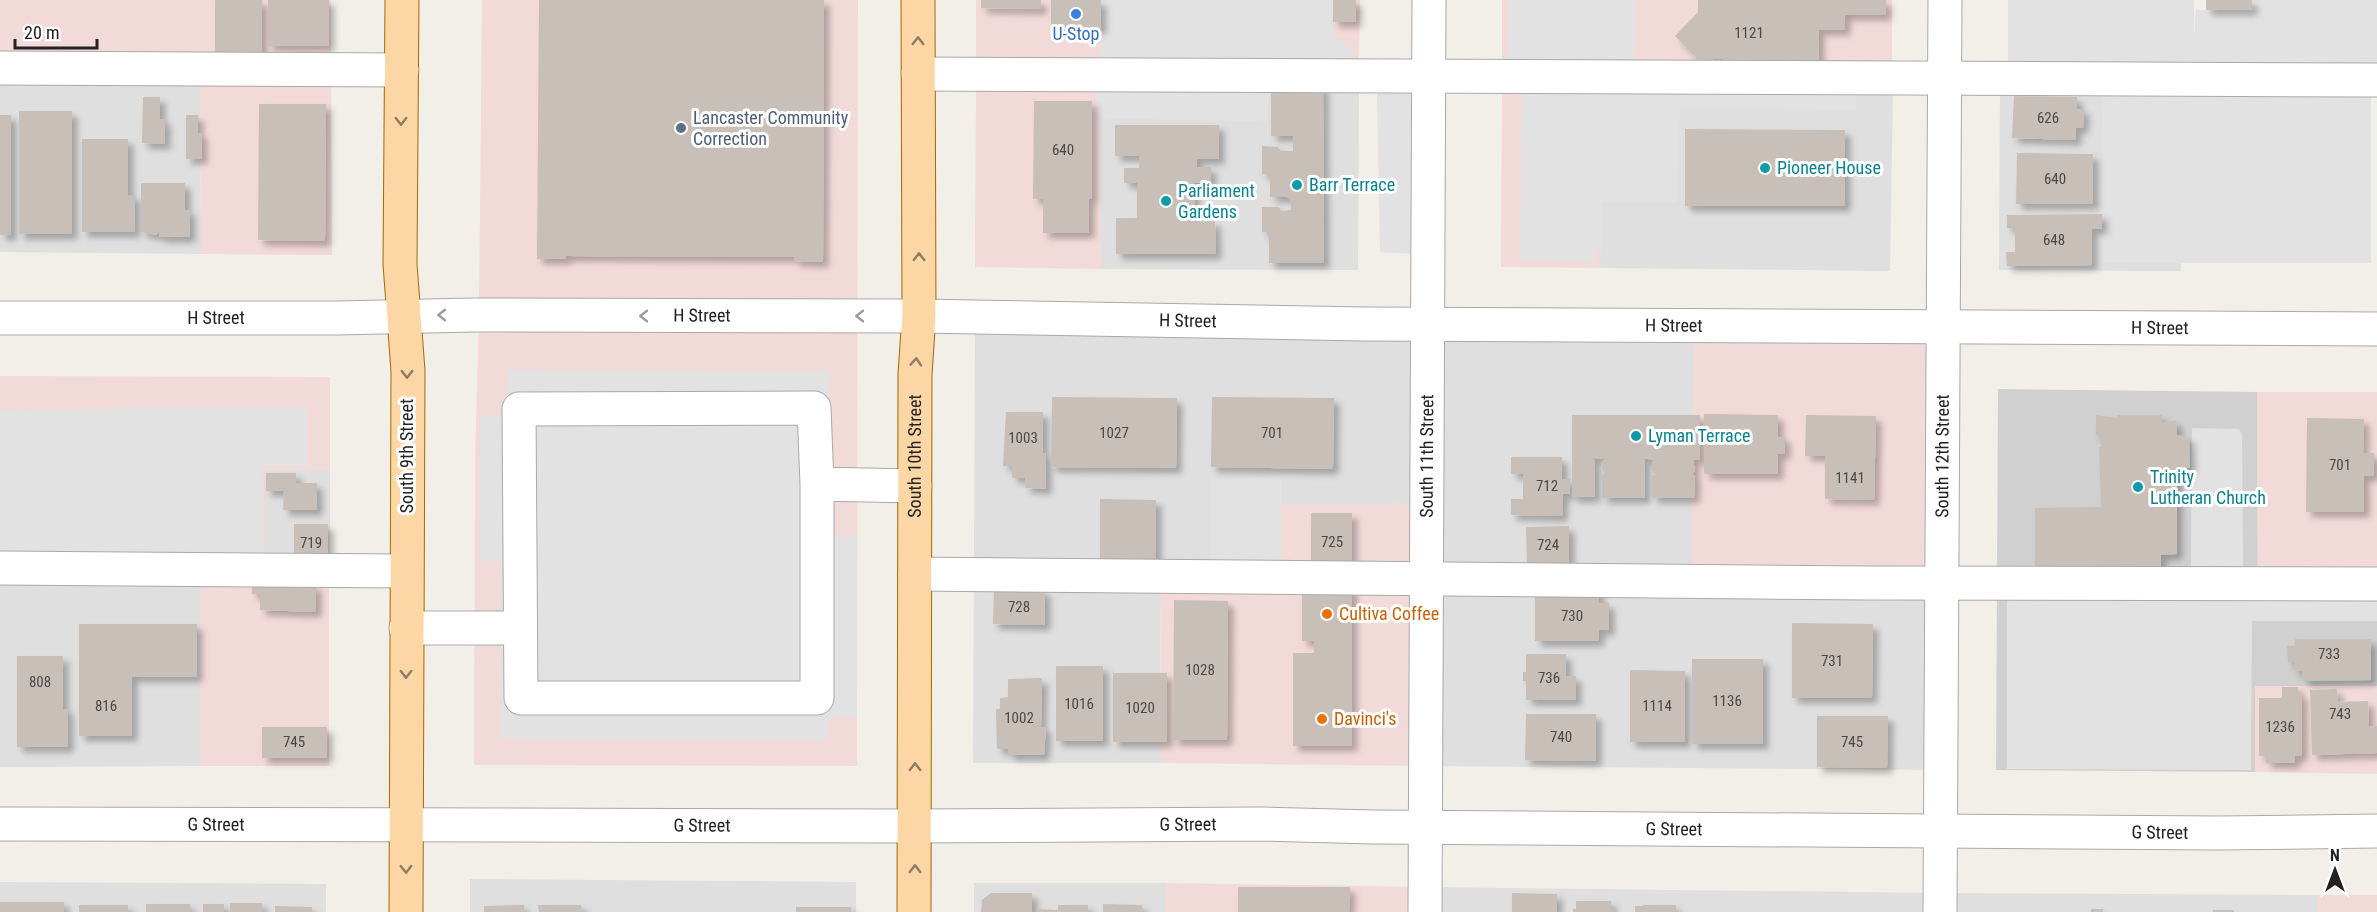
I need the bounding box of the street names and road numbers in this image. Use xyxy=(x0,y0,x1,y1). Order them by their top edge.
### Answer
street label: H Street xyxy=(673,304,731,326)
street label: H Street xyxy=(187,307,245,328)
street label: H Street xyxy=(1159,309,1217,331)
street label: H Street xyxy=(1645,314,1703,336)
street label: H Street xyxy=(2131,317,2189,338)
street label: South 10th Street xyxy=(904,394,925,518)
street label: South 11th Street xyxy=(1416,394,1437,518)
street label: South 12th Street xyxy=(1931,394,1953,518)
street label: South 9th Street xyxy=(396,399,417,513)
street label: G Street xyxy=(187,813,245,835)
street label: G Street xyxy=(1159,813,1217,835)
street label: G Street xyxy=(673,814,731,836)
street label: G Street xyxy=(1645,818,1703,839)
street label: G Street xyxy=(2131,821,2189,843)

